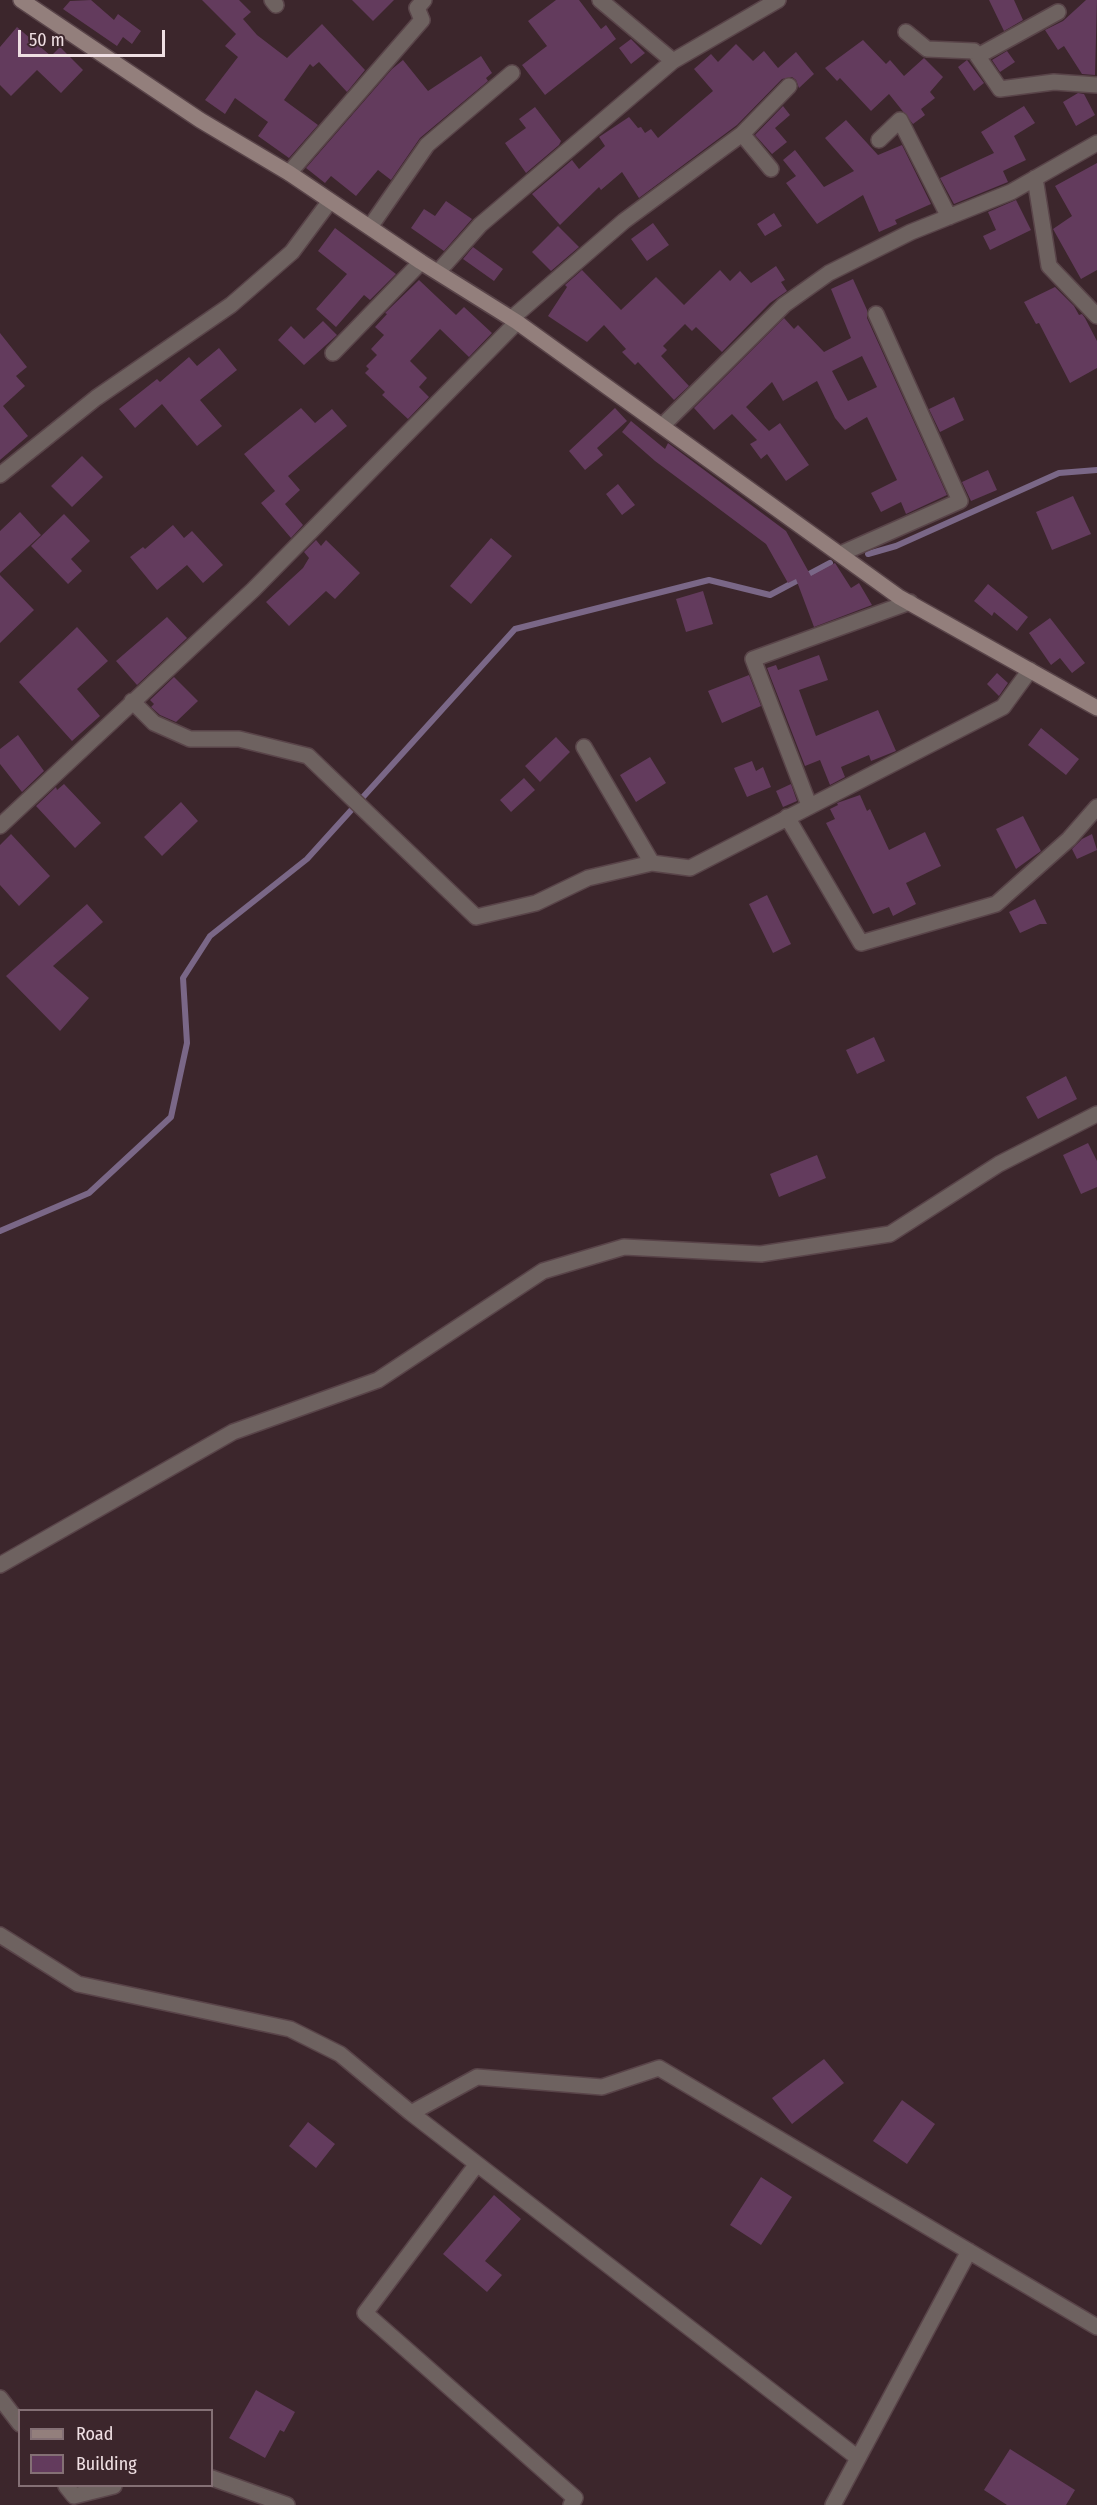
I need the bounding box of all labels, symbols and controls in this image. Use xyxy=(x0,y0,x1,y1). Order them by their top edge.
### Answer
scale bar xyxy=(21,18,168,56)
text: 50 m xyxy=(29,29,65,51)
legend xyxy=(18,2409,213,2487)
text: Road xyxy=(76,2423,113,2445)
text: Building xyxy=(76,2453,137,2475)

